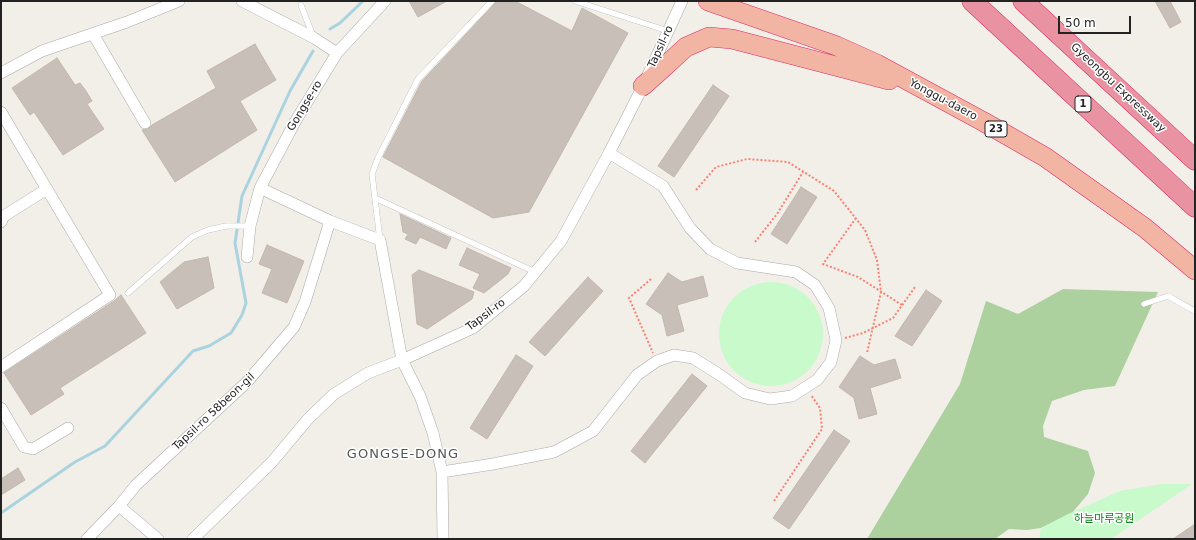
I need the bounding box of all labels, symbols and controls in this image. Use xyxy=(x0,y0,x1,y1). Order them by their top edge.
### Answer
scale bar xyxy=(1060,8,1133,34)
text: 50 m xyxy=(1065,16,1096,30)
street label: Tapsil-ro xyxy=(645,24,677,70)
street label: Gyeongbu Expressway xyxy=(1068,41,1168,135)
street label: Yonggu-daero xyxy=(907,76,979,124)
street label: Gongse-ro xyxy=(285,78,325,134)
road number: 1 xyxy=(1075,96,1091,112)
road number: 23 xyxy=(985,121,1007,137)
street label: Tapsil-ro xyxy=(464,296,508,334)
street label: Tapsil-ro 58beon-gil xyxy=(170,371,258,453)
district label: GONGSE-DONG xyxy=(347,447,459,463)
park label: 하늘마루공원 xyxy=(1074,512,1134,526)

